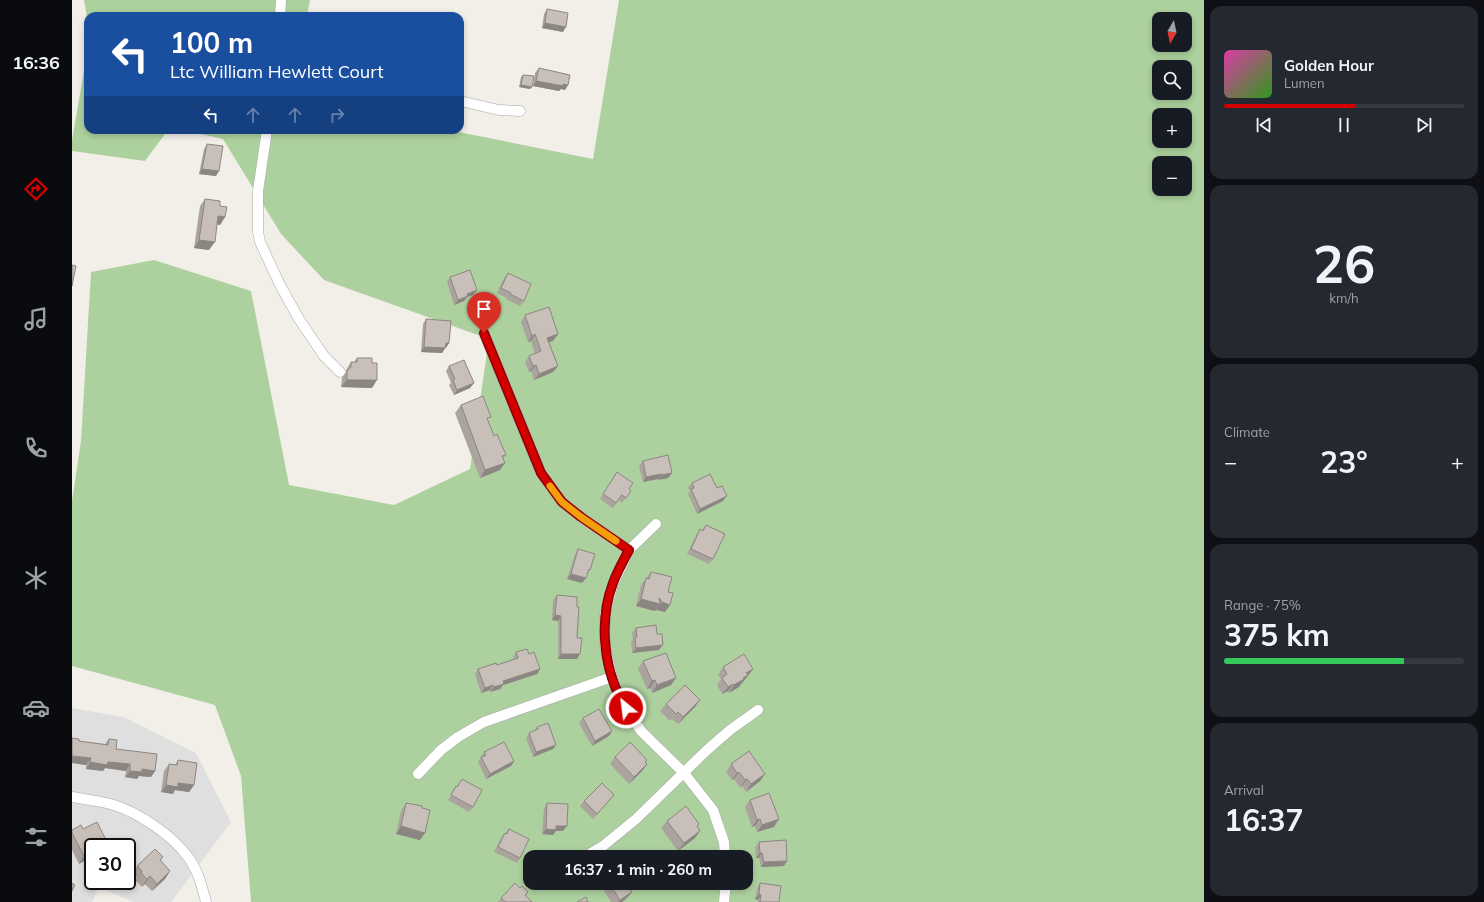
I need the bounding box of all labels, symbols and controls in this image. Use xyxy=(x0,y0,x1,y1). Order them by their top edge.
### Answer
north arrow xyxy=(1152,12,1192,52)
map controls xyxy=(1152,12,1192,196)
text: 100 m xyxy=(170,25,253,60)
icon: left xyxy=(104,28,156,80)
text: 16:36 xyxy=(12,51,60,74)
text: Golden Hour xyxy=(1284,56,1374,75)
text: Ltc William Hewlett Court xyxy=(170,60,384,83)
button: search xyxy=(1152,60,1192,100)
text: Lumen xyxy=(1284,75,1325,91)
icon: left xyxy=(200,104,222,126)
icon: ahead xyxy=(242,104,264,126)
icon: ahead xyxy=(284,104,306,126)
icon: right xyxy=(326,104,348,126)
button: + xyxy=(1152,108,1192,148)
icon: previous xyxy=(1253,114,1275,136)
icon: pause xyxy=(1333,114,1355,136)
icon: next xyxy=(1413,114,1435,136)
button: − xyxy=(1152,156,1192,196)
icon: directions xyxy=(22,175,50,203)
text: 26 xyxy=(1313,231,1375,296)
text: km/h xyxy=(1329,290,1359,306)
pin xyxy=(467,292,501,333)
icon: arrive xyxy=(473,298,495,320)
icon: music xyxy=(22,305,50,333)
text: Climate xyxy=(1224,424,1270,440)
icon: phone xyxy=(22,434,50,462)
text: 23° xyxy=(1320,443,1368,481)
text: − xyxy=(1224,448,1237,476)
text: + xyxy=(1451,448,1464,476)
icon: climate xyxy=(22,564,50,592)
text: Range · 75% xyxy=(1224,597,1301,613)
text: 375 km xyxy=(1224,616,1330,654)
position arrow xyxy=(605,687,647,729)
icon: car xyxy=(22,694,50,722)
text: Arrival xyxy=(1224,782,1264,798)
text: 16:37 xyxy=(1224,801,1303,839)
icon: filters xyxy=(22,823,50,851)
speed limit sign: 30 xyxy=(84,838,136,890)
text: 16:37 · 1 min · 260 m xyxy=(564,860,712,879)

